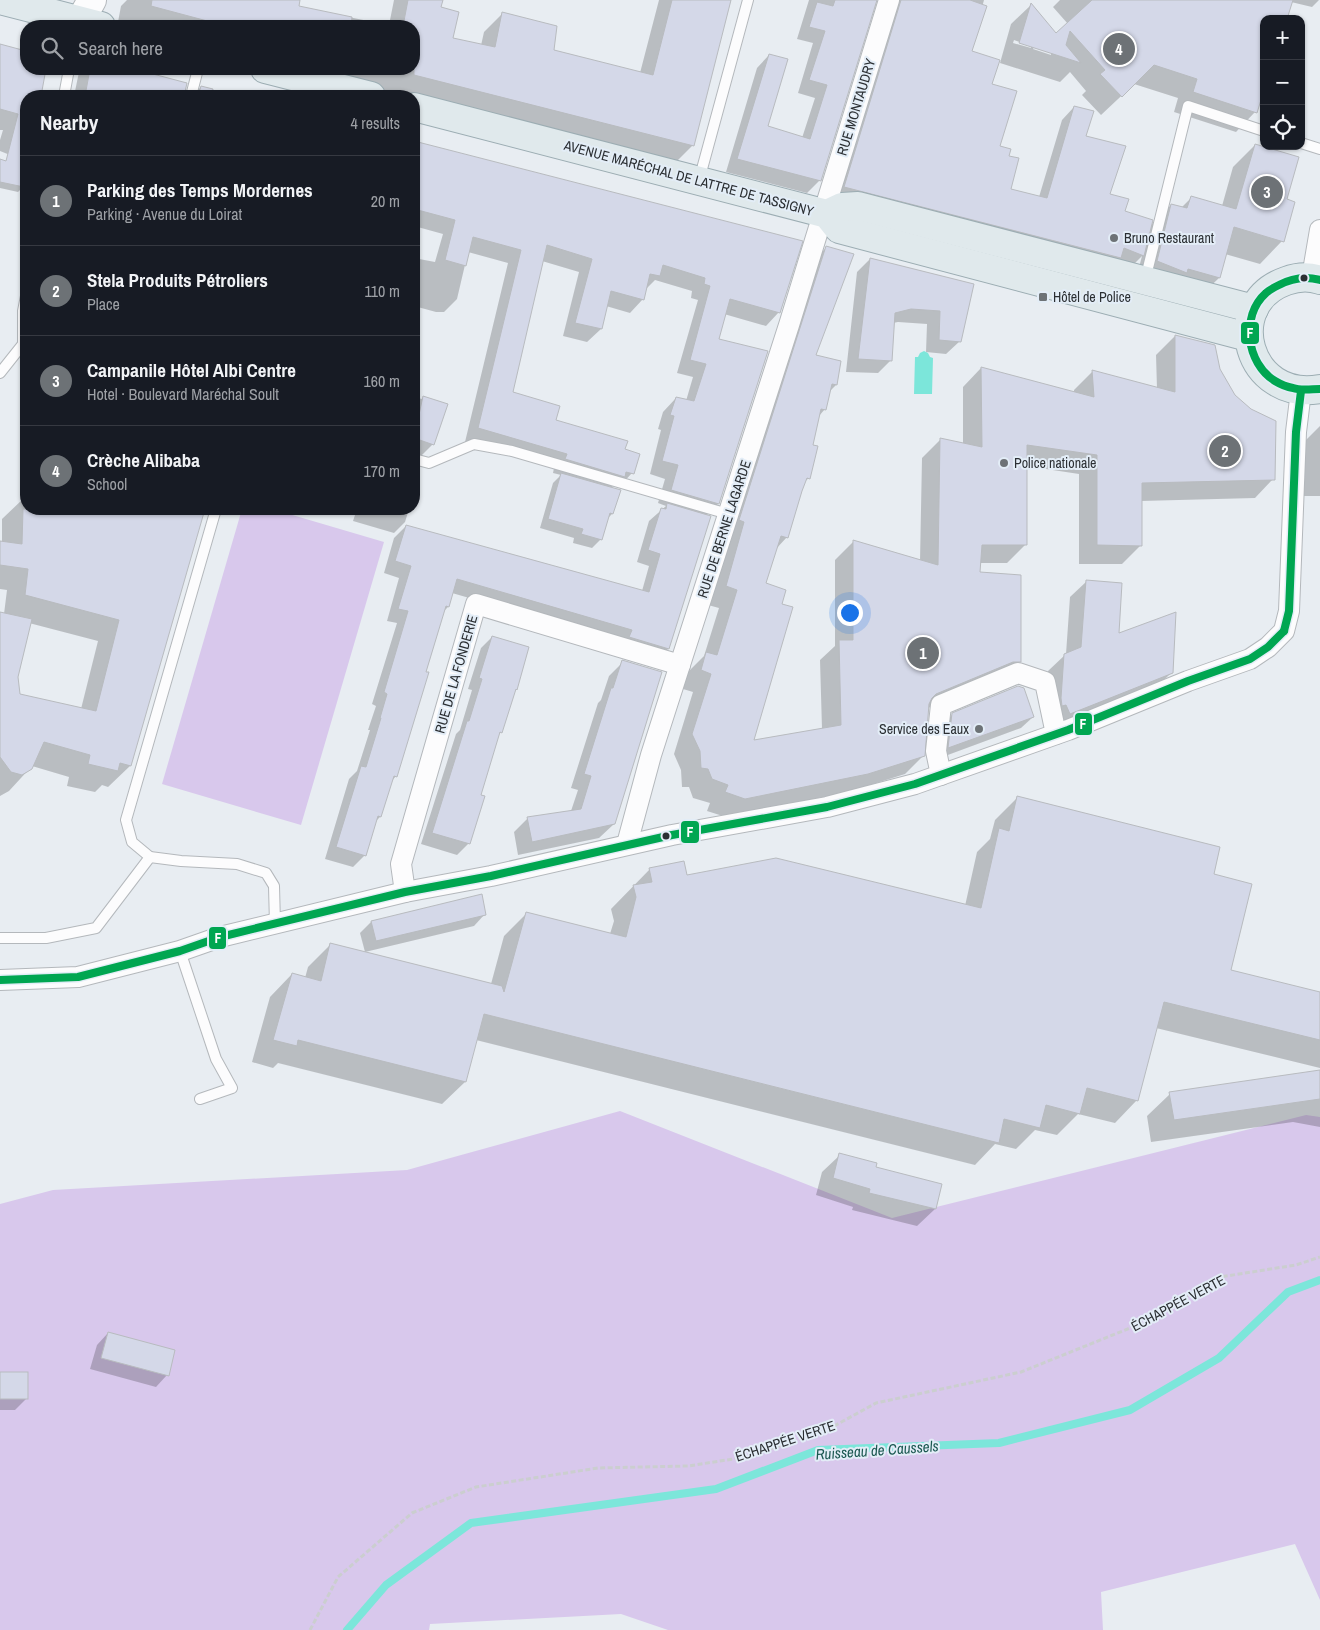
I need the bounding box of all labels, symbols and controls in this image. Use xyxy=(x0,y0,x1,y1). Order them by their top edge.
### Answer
map controls xyxy=(1260,15,1305,150)
button: + xyxy=(1260,15,1305,60)
search box xyxy=(20,20,420,75)
pin: 4 xyxy=(1103,30,1135,68)
icon: search xyxy=(38,34,66,62)
text: Search here xyxy=(78,35,163,61)
street label: RUE MONTAUDRY xyxy=(833,56,879,158)
button: − xyxy=(1260,60,1305,105)
button: locate xyxy=(1260,105,1305,150)
text: Nearby xyxy=(40,108,98,137)
text: 4 results xyxy=(350,112,400,134)
street label: AVENUE MARÉCHAL DE LATTRE DE TASSIGNY xyxy=(561,136,816,220)
pin: 3 xyxy=(1251,173,1283,211)
text: Parking des Temps Mordernes xyxy=(87,177,313,203)
text: 1 xyxy=(52,190,60,212)
text: 20 m xyxy=(371,190,400,212)
text: Parking · Avenue du Loirat xyxy=(87,203,242,225)
place label: Bruno Restaurant xyxy=(1124,229,1214,247)
marker: Bruno Restaurant xyxy=(1108,232,1120,244)
text: Stela Produits Pétroliers xyxy=(87,267,268,293)
unlabelled marker xyxy=(1299,273,1309,283)
text: 2 xyxy=(52,280,60,302)
text: 110 m xyxy=(364,280,400,302)
place label: Hôtel de Police xyxy=(1053,288,1131,306)
marker: Hôtel de Police xyxy=(1037,291,1049,303)
text: Place xyxy=(87,293,120,315)
line badge: F xyxy=(1240,321,1260,345)
text: F xyxy=(1246,324,1254,342)
text: Campanile Hôtel Albi Centre xyxy=(87,357,296,383)
text: 3 xyxy=(52,370,60,392)
text: 160 m xyxy=(364,370,400,392)
text: Hotel · Boulevard Maréchal Soult xyxy=(87,383,279,405)
pin: 2 xyxy=(1209,432,1241,470)
text: Crèche Alibaba xyxy=(87,447,200,473)
place label: Police nationale xyxy=(1014,454,1096,472)
marker: Police nationale xyxy=(998,457,1010,469)
street label: RUE DE BERNE LAGARDE xyxy=(693,458,755,600)
text: 4 xyxy=(52,460,60,482)
text: 170 m xyxy=(364,460,400,482)
text: School xyxy=(87,473,127,495)
your location xyxy=(837,600,863,626)
street label: RUE DE LA FONDERIE xyxy=(430,613,482,735)
pin: 1 xyxy=(907,634,939,672)
line badge: F xyxy=(1074,712,1093,736)
text: F xyxy=(1079,715,1087,733)
place label: Service des Eaux xyxy=(879,720,969,738)
marker: Service des Eaux xyxy=(973,723,985,735)
line badge: F xyxy=(680,820,700,844)
text: F xyxy=(686,823,694,841)
unlabelled marker xyxy=(661,831,671,841)
line badge: F xyxy=(208,926,227,950)
text: F xyxy=(214,929,222,947)
street label: ÉCHAPPÉE VERTE xyxy=(1128,1271,1228,1335)
street label: ÉCHAPPÉE VERTE xyxy=(733,1416,837,1466)
water label: Ruisseau de Caussels xyxy=(815,1435,939,1465)

